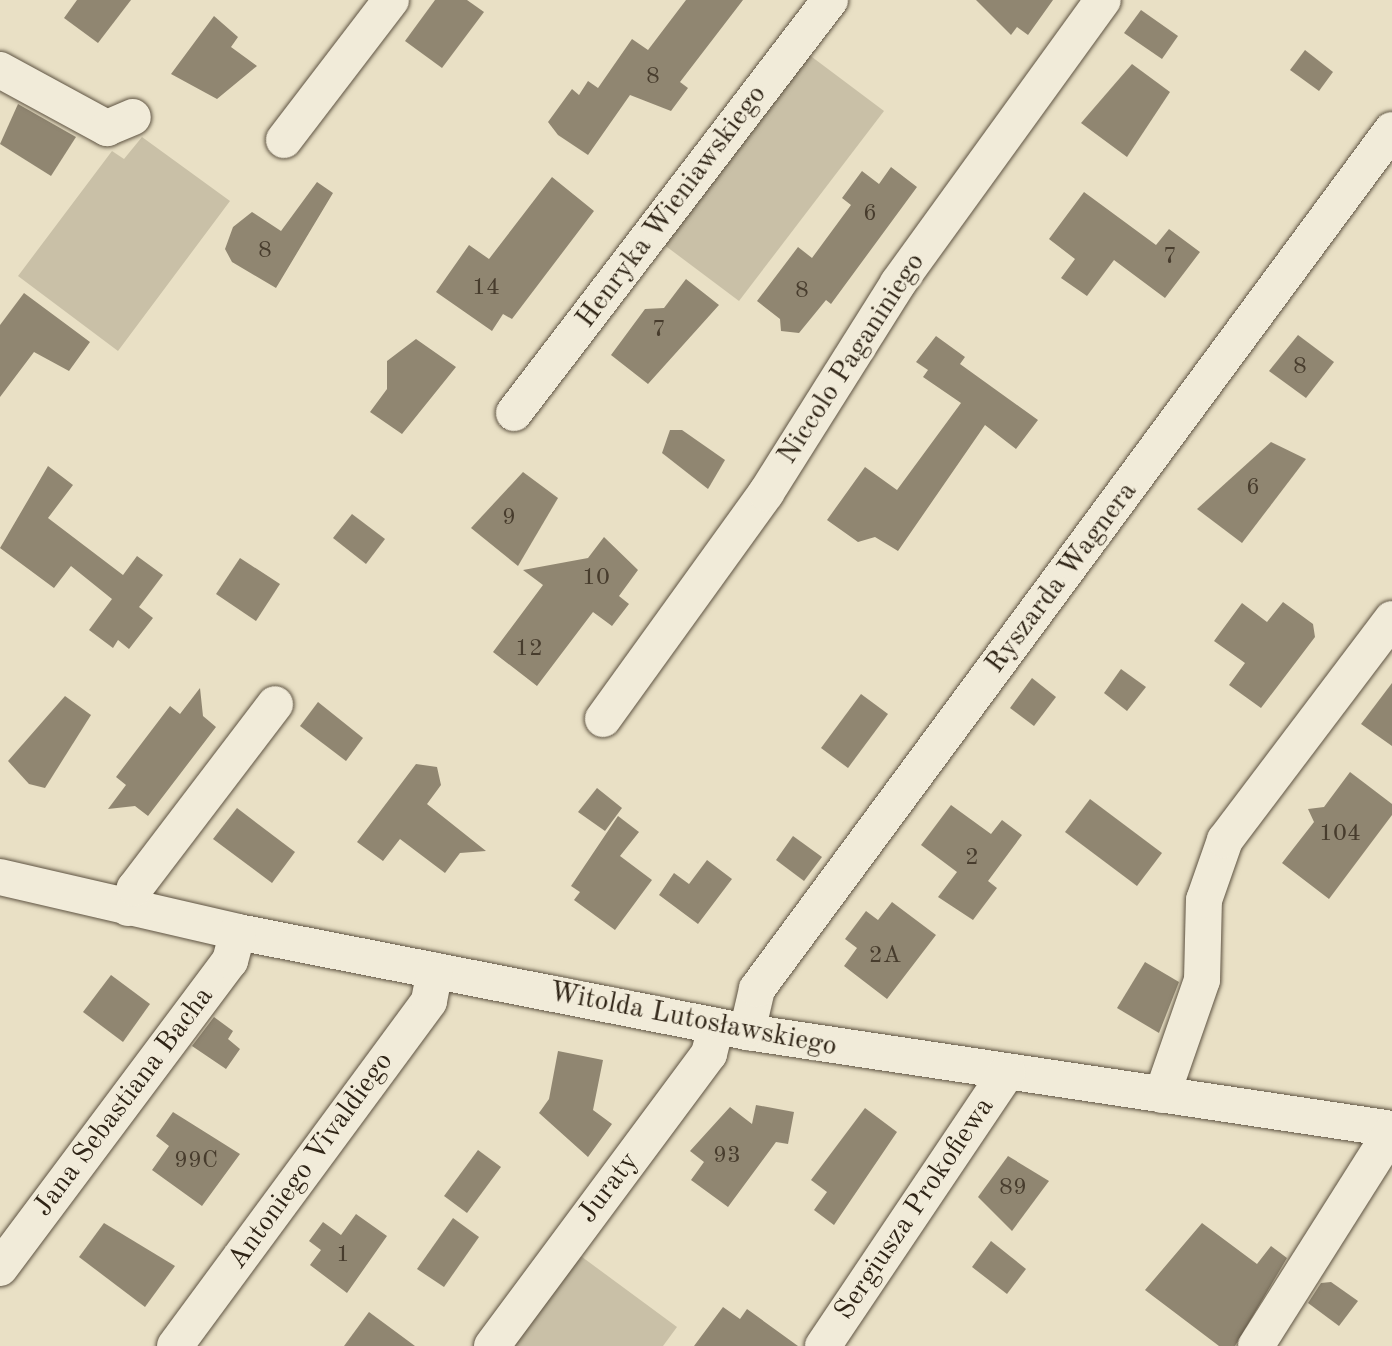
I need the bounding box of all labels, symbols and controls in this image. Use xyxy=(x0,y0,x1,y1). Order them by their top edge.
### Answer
house number: 8 xyxy=(646,64,660,92)
street label: Henryka Wieniawskiego xyxy=(570,79,774,335)
house number: 6 xyxy=(863,201,877,229)
house number: 8 xyxy=(258,238,272,266)
house number: 7 xyxy=(1163,244,1177,272)
street label: Niccolo Paganiniego xyxy=(771,247,933,471)
house number: 14 xyxy=(472,275,500,303)
house number: 8 xyxy=(795,278,809,306)
house number: 7 xyxy=(652,317,666,345)
house number: 8 xyxy=(1293,354,1307,382)
house number: 6 xyxy=(1246,475,1260,503)
street label: Ryszarda Wagnera xyxy=(979,476,1145,680)
house number: 9 xyxy=(502,505,516,533)
house number: 10 xyxy=(582,565,610,593)
house number: 12 xyxy=(515,636,543,664)
house number: 104 xyxy=(1319,821,1361,849)
house number: 2 xyxy=(965,845,979,873)
house number: 2A xyxy=(869,943,901,971)
street label: Witolda Lutosławskiego xyxy=(546,976,840,1064)
street label: Jana Sebastiana Bacha xyxy=(27,981,221,1223)
street label: Antoniego Vivaldiego xyxy=(221,1046,401,1276)
street label: Sergiusza Prokofiewa xyxy=(828,1092,1002,1326)
house number: 93 xyxy=(713,1143,741,1171)
street label: Juraty xyxy=(572,1146,646,1230)
house number: 99C xyxy=(174,1148,218,1176)
house number: 89 xyxy=(999,1175,1027,1203)
house number: 1 xyxy=(336,1242,350,1270)

